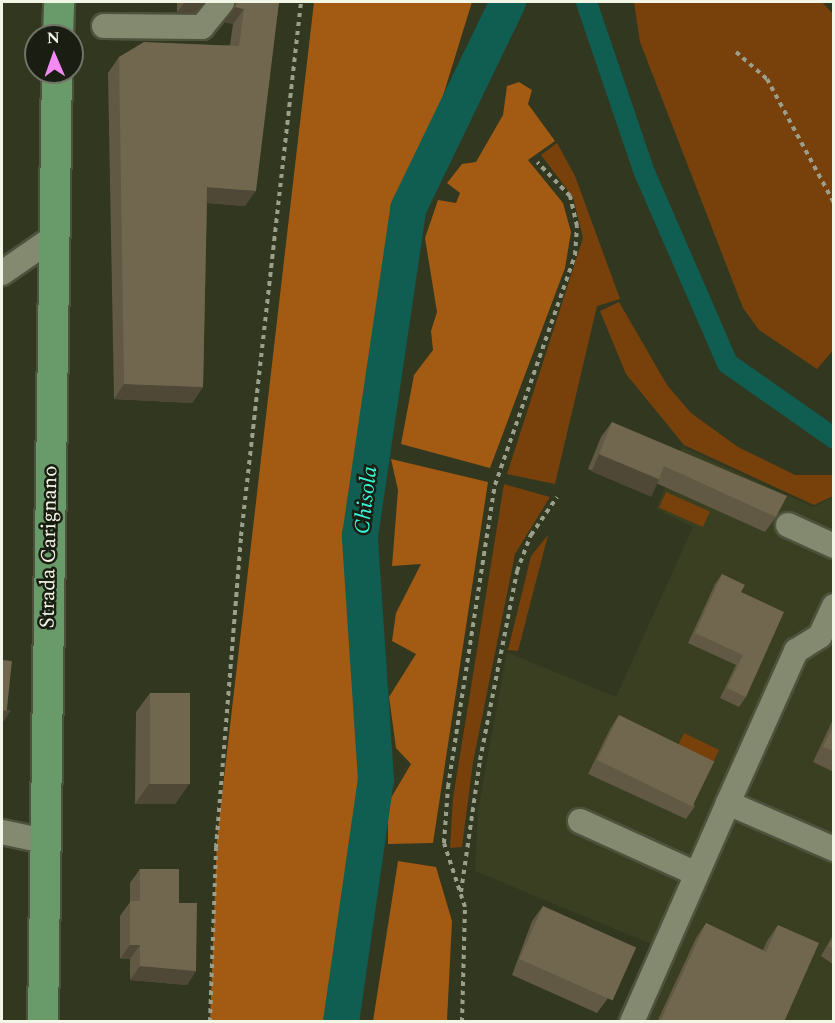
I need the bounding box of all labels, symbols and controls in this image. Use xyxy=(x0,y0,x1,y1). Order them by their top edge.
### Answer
north arrow xyxy=(24,24,84,84)
text: N xyxy=(46,26,60,50)
street label: Strada Carignano xyxy=(35,465,63,629)
water label: Chisola xyxy=(349,465,383,535)

